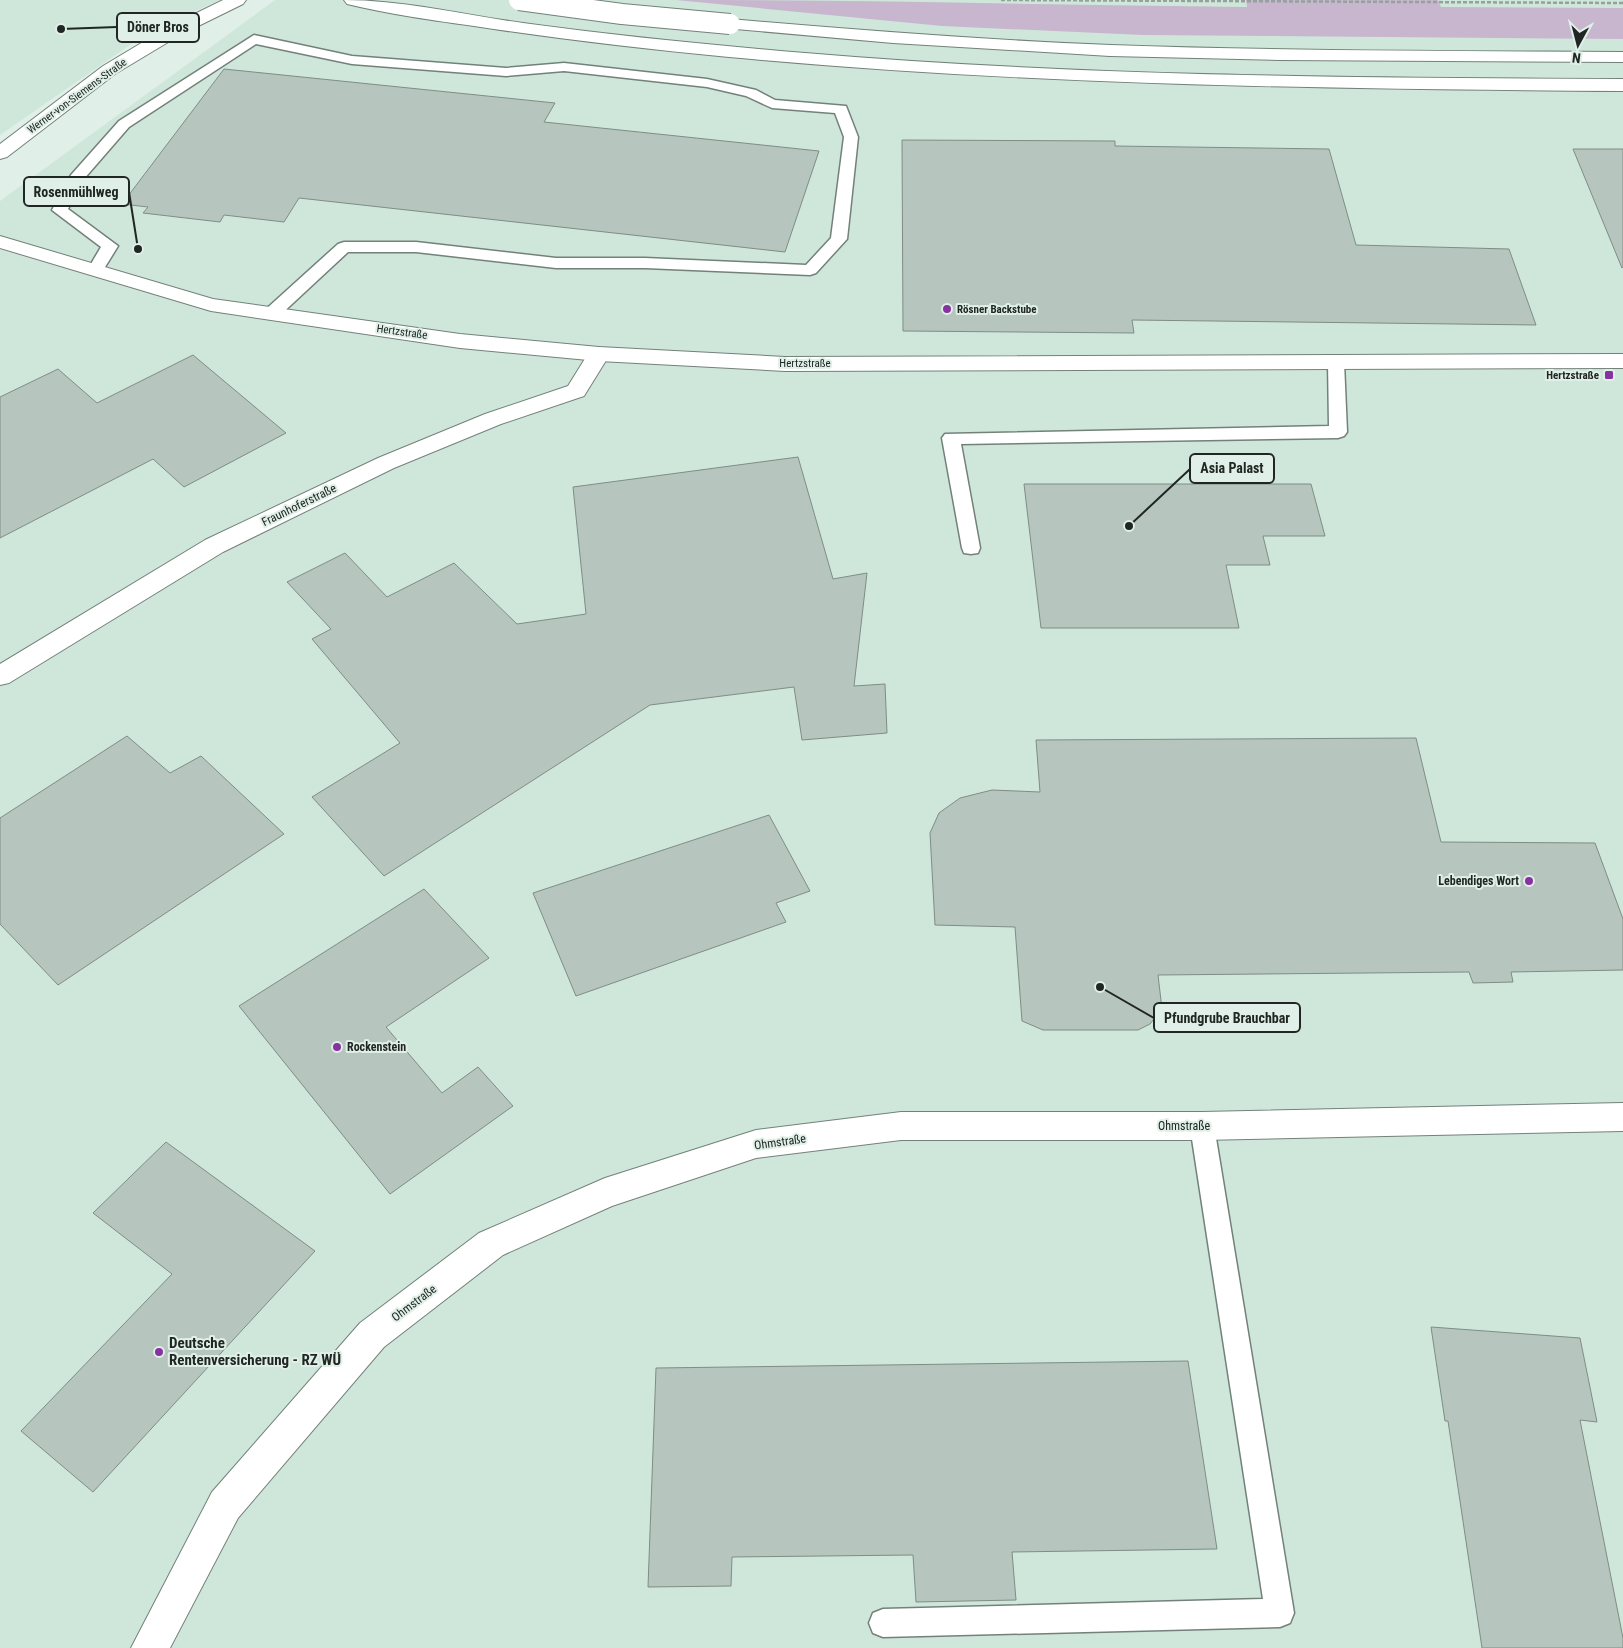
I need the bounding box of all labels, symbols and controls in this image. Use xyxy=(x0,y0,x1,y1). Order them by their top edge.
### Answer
callout: Döner Bros xyxy=(117,13,199,42)
text: Döner Bros xyxy=(127,19,189,35)
north arrow xyxy=(1553,20,1603,70)
text: N xyxy=(1571,49,1582,66)
street label: Werner-von-Siemens-Straße xyxy=(25,56,129,136)
callout: Rosenmühlweg xyxy=(24,177,129,206)
text: Rosenmühlweg xyxy=(34,184,118,200)
marker: Rösner Backstube xyxy=(941,303,953,315)
place label: Rösner Backstube xyxy=(957,303,1037,316)
street label: Hertzstraße xyxy=(376,322,428,342)
street label: Hertzstraße xyxy=(779,357,831,370)
place label: Hertzstraße xyxy=(1546,369,1599,382)
marker: Hertzstraße xyxy=(1603,369,1615,381)
callout: Asia Palast xyxy=(1190,454,1274,483)
text: Asia Palast xyxy=(1200,460,1264,476)
street label: Fraunhoferstraße xyxy=(259,481,339,529)
place label: Lebendiges Wort xyxy=(1438,874,1519,888)
marker: Lebendiges Wort xyxy=(1523,875,1535,887)
callout: Pfundgrube Brauchbar xyxy=(1154,1003,1300,1032)
text: Pfundgrube Brauchbar xyxy=(1164,1010,1290,1026)
place label: Rockenstein xyxy=(347,1040,406,1054)
marker: Rockenstein xyxy=(331,1041,343,1053)
street label: Ohmstraße xyxy=(1158,1119,1210,1133)
street label: Ohmstraße xyxy=(753,1131,807,1153)
street label: Ohmstraße xyxy=(389,1281,439,1324)
place label: Deutsche Rentenversicherung - RZ WÜ xyxy=(169,1334,341,1369)
marker: Deutsche Rentenversicherung - RZ WÜ xyxy=(153,1346,165,1358)

